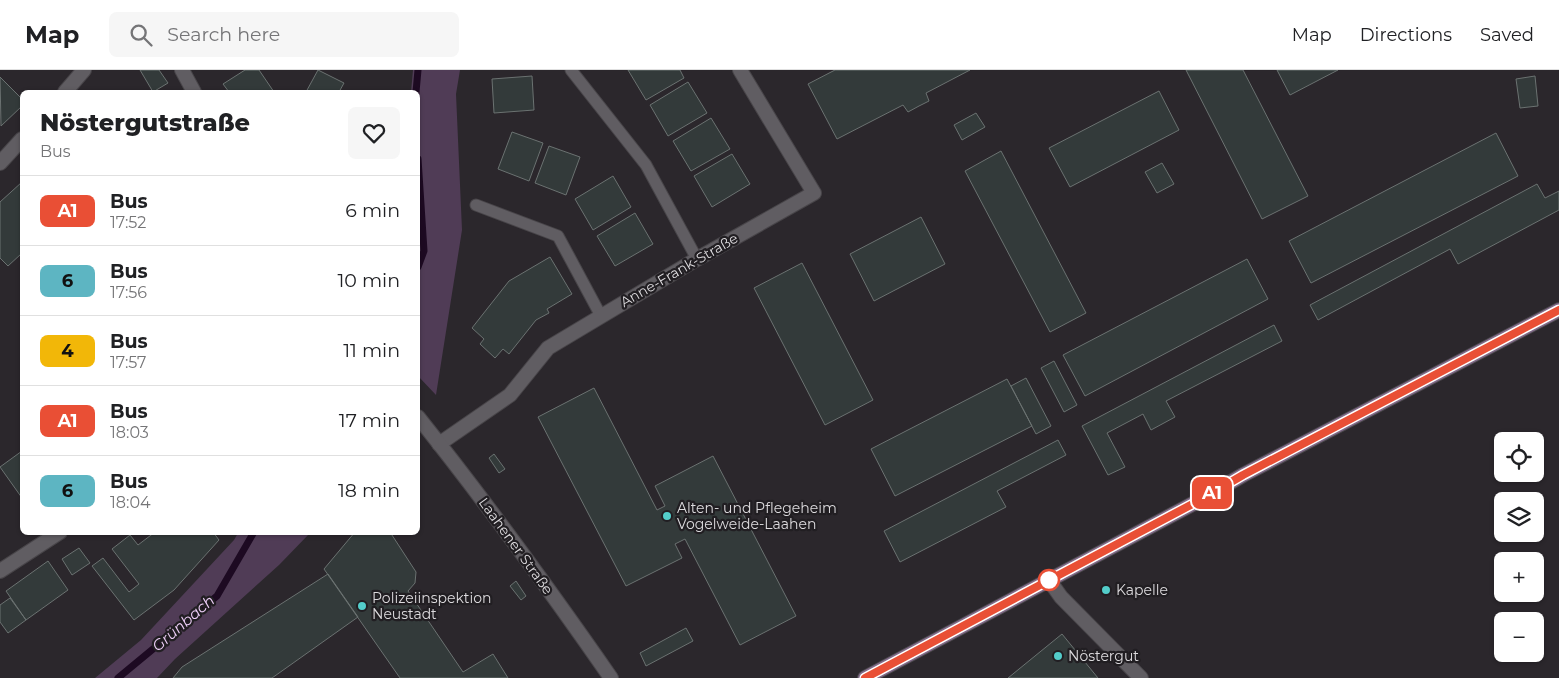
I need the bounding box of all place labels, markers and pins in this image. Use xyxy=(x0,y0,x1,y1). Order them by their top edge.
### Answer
place label: Alten- und Pflegeheim Vogelweide-Laahen xyxy=(677,499,837,533)
marker: Alten- und Pflegeheim Vogelweide-Laahen xyxy=(661,510,673,522)
unlabelled marker xyxy=(1038,569,1060,591)
place label: Kapelle xyxy=(1116,581,1168,599)
marker: Kapelle xyxy=(1100,584,1112,596)
place label: Polizeiinspektion Neustadt xyxy=(372,589,492,623)
marker: Polizeiinspektion Neustadt xyxy=(356,600,368,612)
place label: Nöstergut xyxy=(1068,647,1139,665)
marker: Nöstergut xyxy=(1052,650,1064,662)

